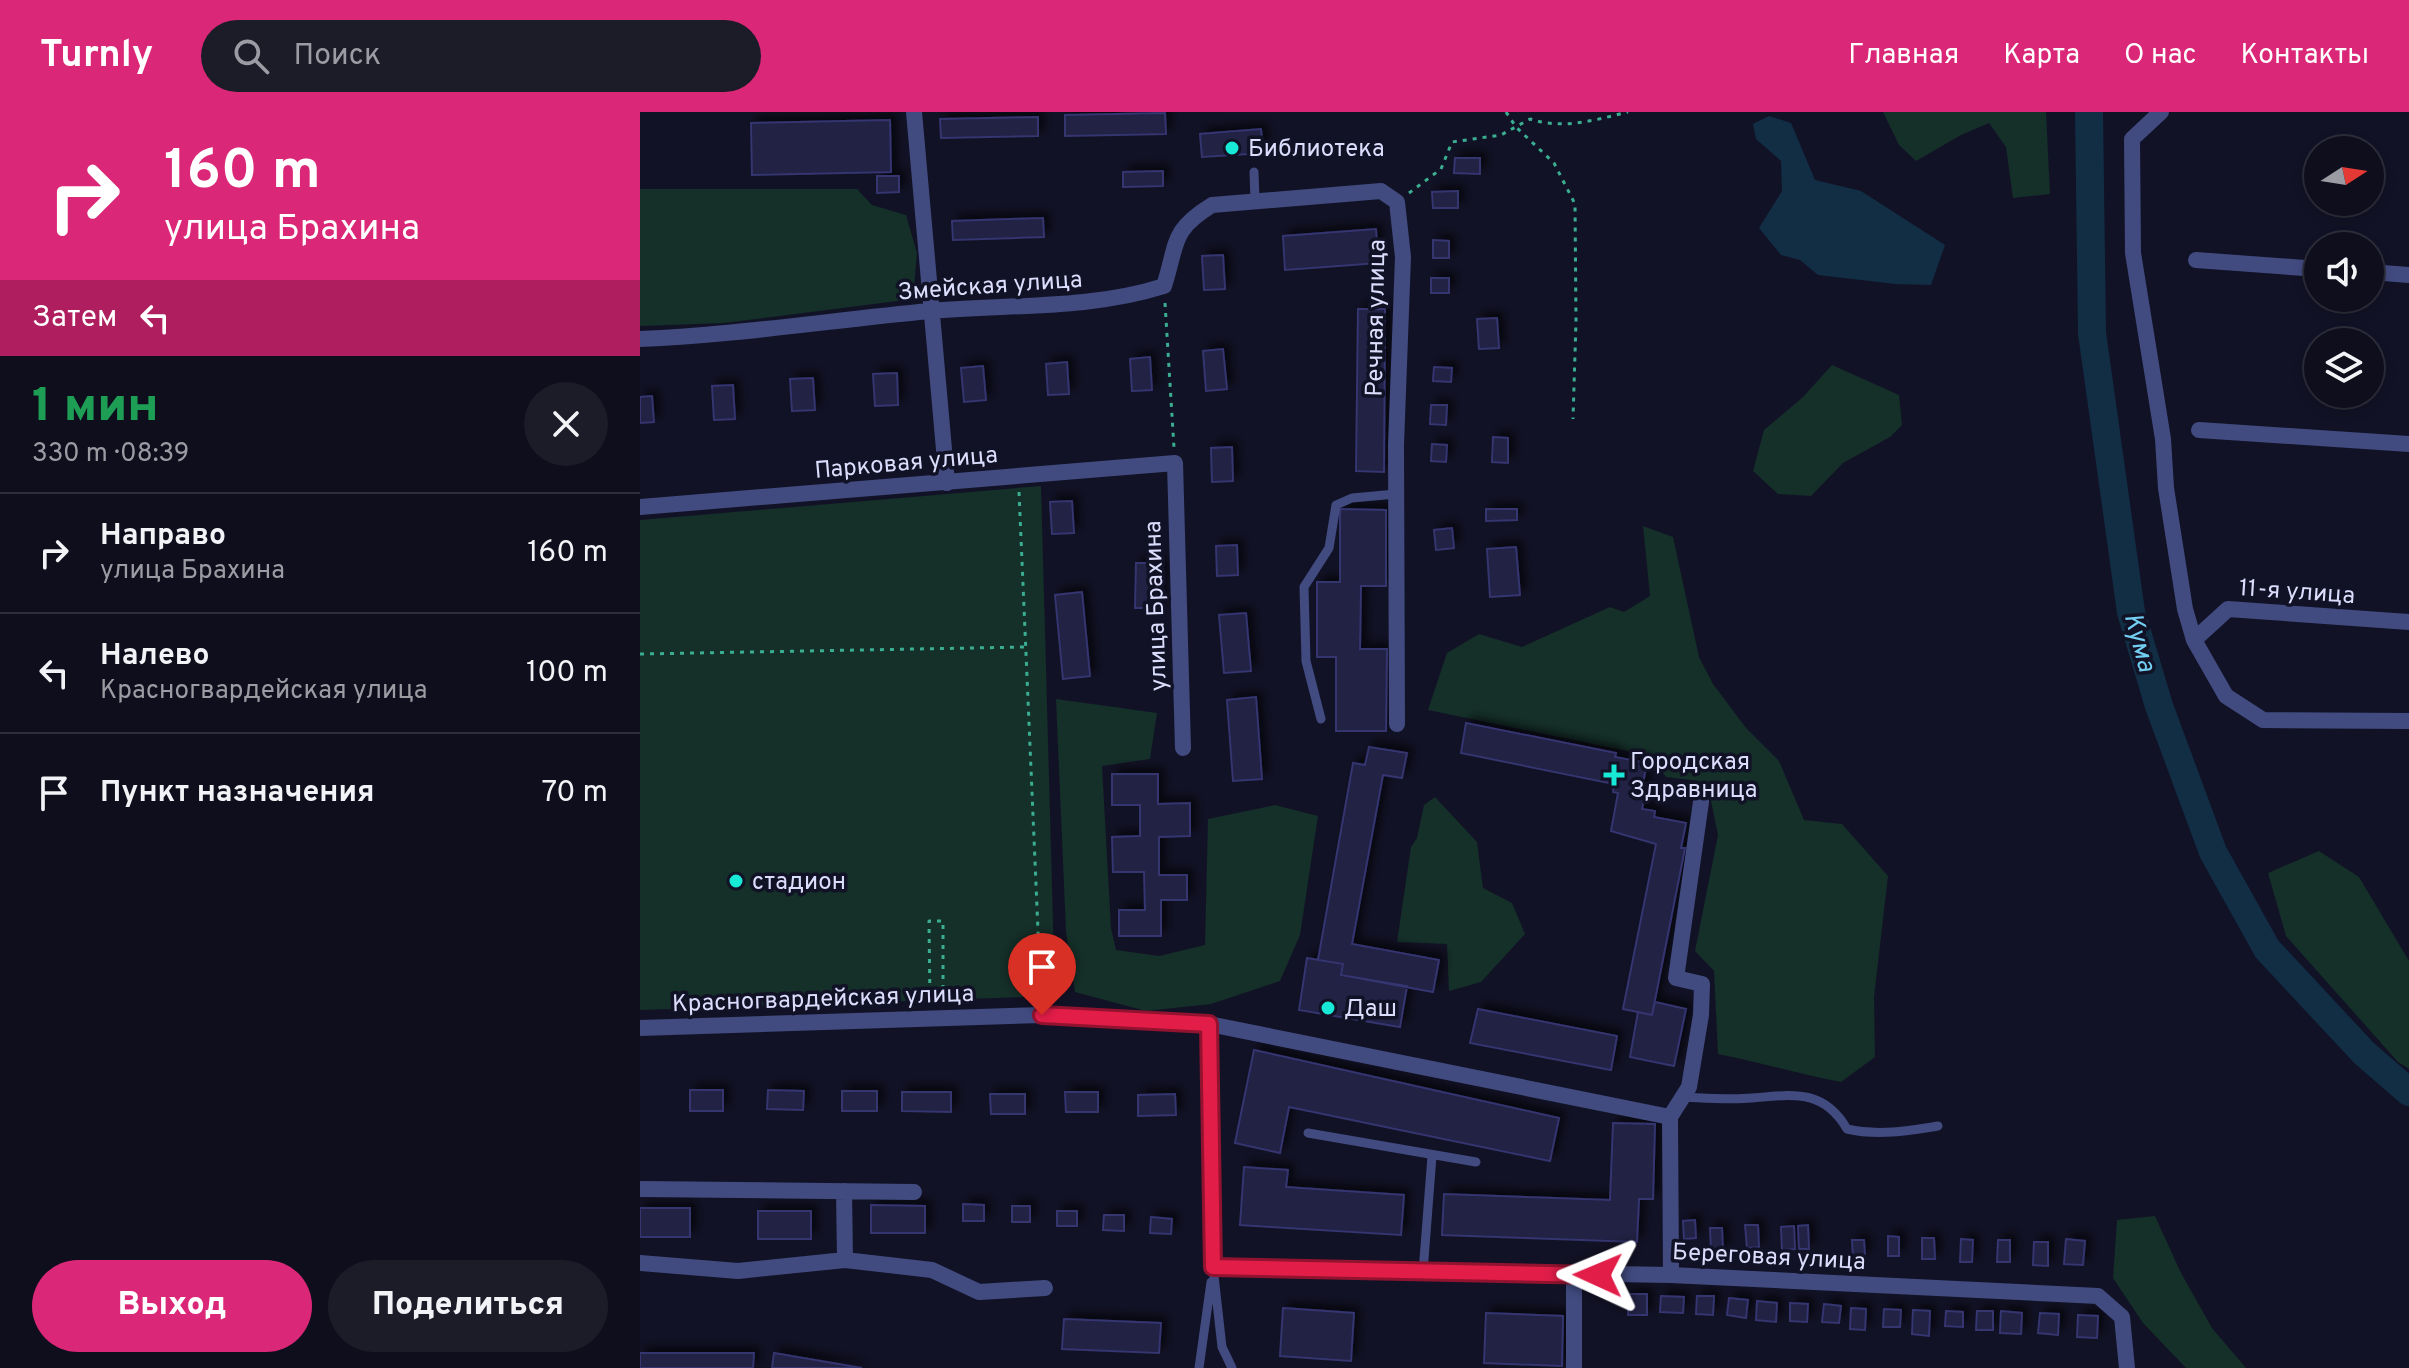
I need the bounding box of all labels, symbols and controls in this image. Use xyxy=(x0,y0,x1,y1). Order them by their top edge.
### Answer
search box xyxy=(201,20,761,92)
text: Turnly xyxy=(40,32,153,81)
icon: search xyxy=(229,34,273,78)
text: Поиск xyxy=(293,38,381,75)
text: Главная xyxy=(1848,38,1959,74)
text: Карта xyxy=(2003,38,2080,74)
text: О нас xyxy=(2124,38,2197,74)
text: Контакты xyxy=(2241,38,2369,74)
place label: Библиотека xyxy=(1248,135,1385,165)
north arrow xyxy=(2304,136,2384,216)
map controls xyxy=(2304,136,2384,408)
text: 160 m xyxy=(164,138,321,208)
marker: Библиотека xyxy=(1223,139,1241,157)
icon: right xyxy=(32,144,136,248)
text: улица Брахина xyxy=(164,207,420,253)
button: sound xyxy=(2304,232,2384,312)
street label: Речная улица xyxy=(1361,239,1393,397)
street label: Змейская улица xyxy=(897,266,1084,308)
icon: left xyxy=(133,296,177,340)
text: Затем xyxy=(32,300,117,337)
button: layers xyxy=(2304,328,2384,408)
text: 1 мин xyxy=(32,378,159,438)
button: close xyxy=(524,382,608,466)
text: 330 m · 08:39 xyxy=(32,438,189,471)
street label: Парковая улица xyxy=(813,441,999,487)
text: Направо xyxy=(100,518,226,555)
street label: улица Брахина xyxy=(1139,520,1175,692)
icon: right xyxy=(32,531,76,575)
text: 160 m xyxy=(527,535,608,572)
text: улица Брахина xyxy=(100,555,285,588)
street label: 11-я улица xyxy=(2238,574,2356,612)
water label: Кума xyxy=(2115,610,2162,676)
text: Налево xyxy=(100,638,209,675)
icon: left xyxy=(32,651,76,695)
text: 100 m xyxy=(526,655,608,692)
text: Красногвардейская улица xyxy=(100,675,428,708)
place label: Городская Здравница xyxy=(1630,748,1757,806)
marker: Городская Здравница xyxy=(1605,766,1623,784)
icon: arrive xyxy=(32,771,76,815)
text: Пункт назначения xyxy=(100,775,374,812)
text: 70 m xyxy=(542,775,608,812)
place label: стадион xyxy=(752,868,846,898)
marker: стадион xyxy=(727,872,745,890)
pin xyxy=(1008,933,1076,1015)
icon: arrive xyxy=(1020,945,1064,989)
street label: Красногвардейская улица xyxy=(671,980,975,1020)
place label: Даш xyxy=(1344,995,1397,1025)
marker: Даш xyxy=(1319,999,1337,1017)
position arrow xyxy=(1556,1233,1640,1317)
street label: Береговая улица xyxy=(1671,1238,1867,1278)
button: Выход xyxy=(32,1260,312,1352)
button: Поделиться xyxy=(328,1260,608,1352)

